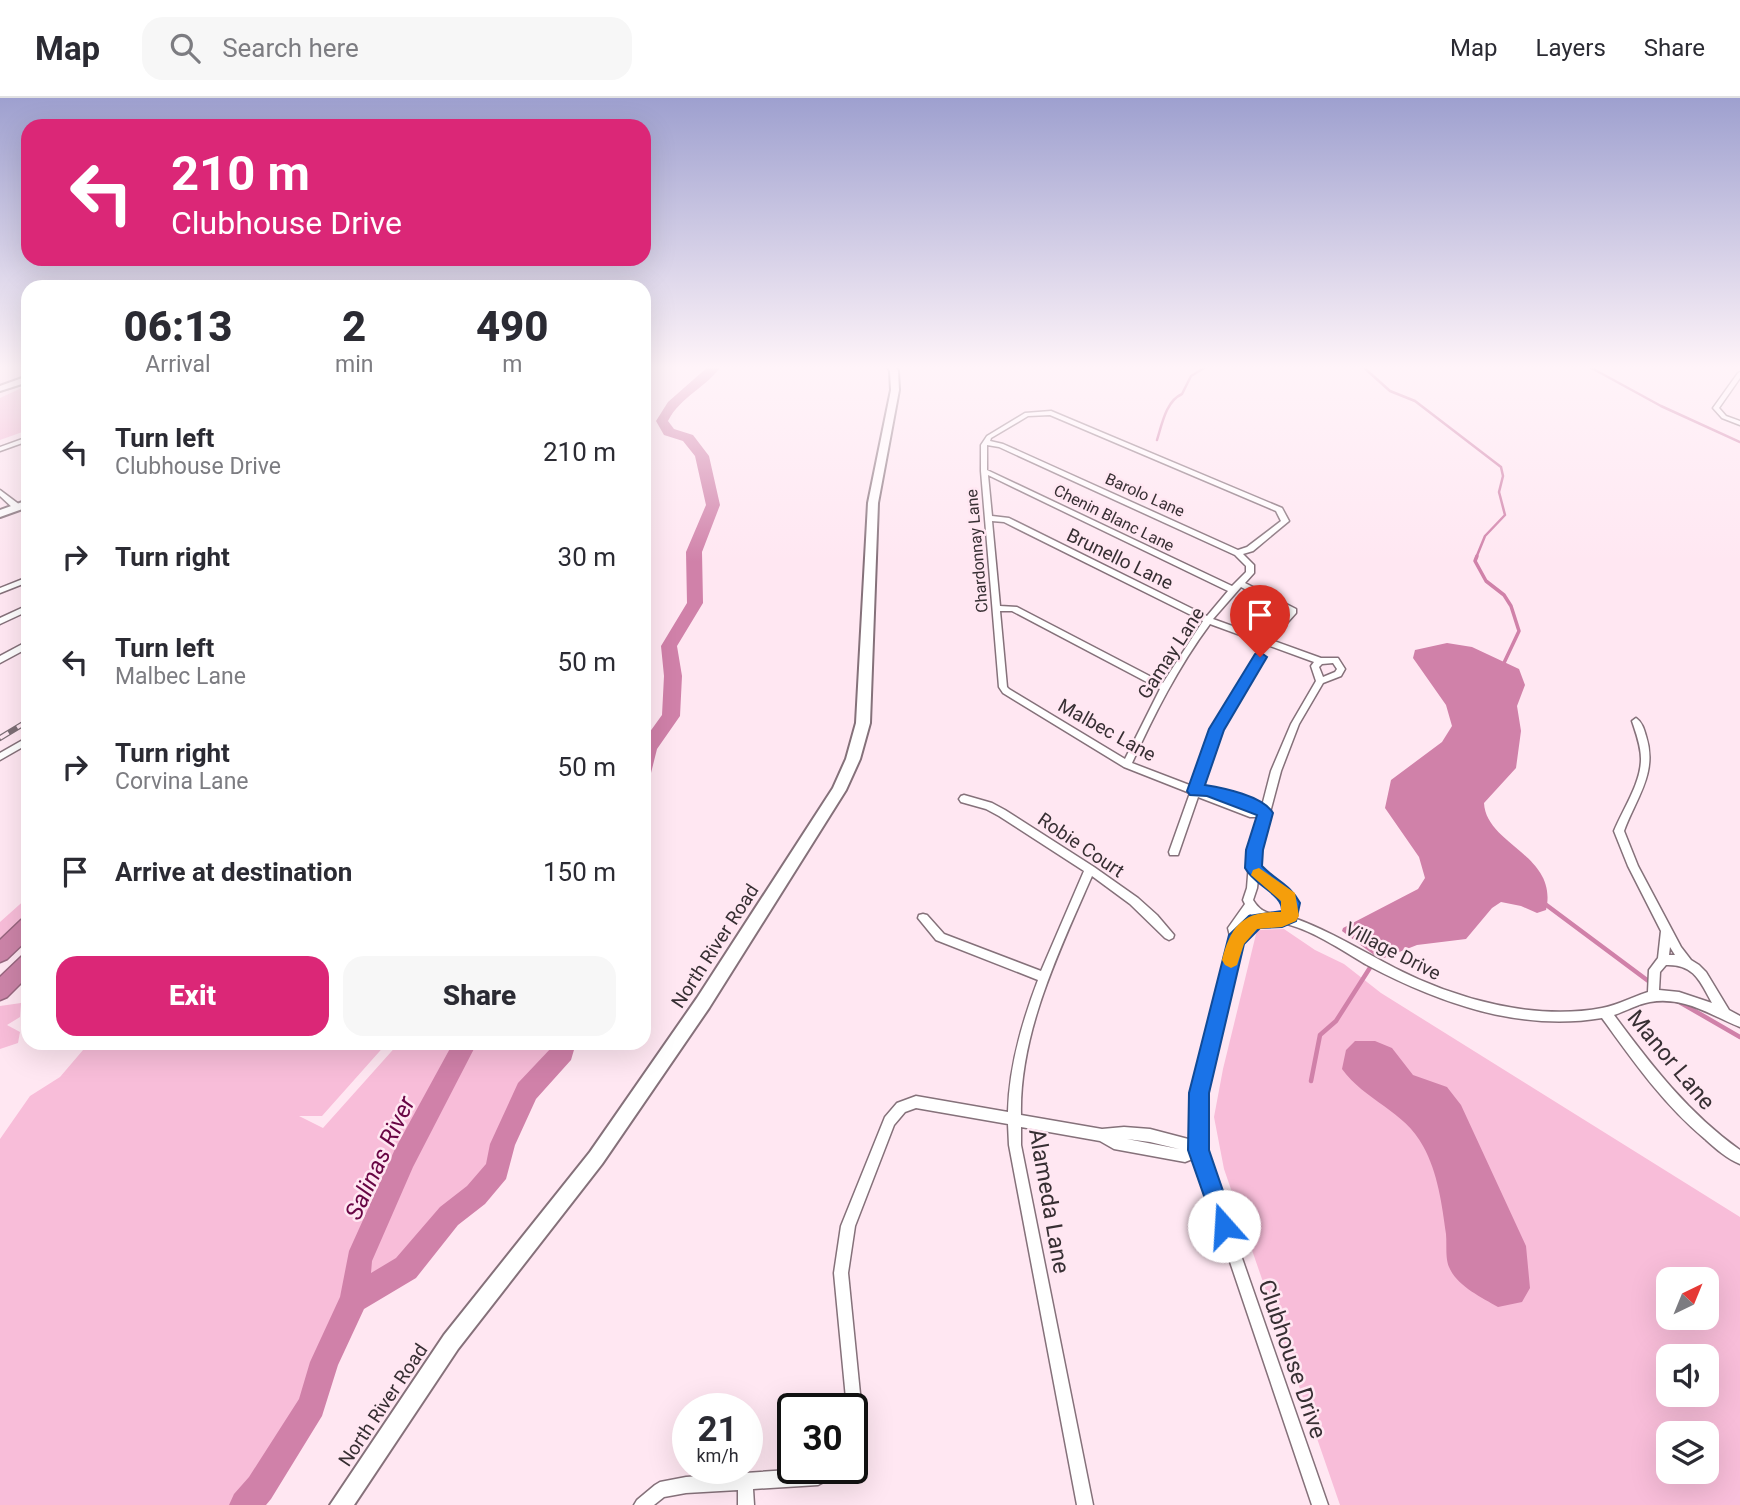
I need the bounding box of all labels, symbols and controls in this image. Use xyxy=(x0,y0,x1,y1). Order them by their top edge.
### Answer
search box xyxy=(142,17,632,80)
text: Map xyxy=(35,29,100,68)
icon: search xyxy=(166,29,204,67)
text: Search here xyxy=(222,33,359,63)
text: Map xyxy=(1450,34,1498,62)
text: Layers xyxy=(1536,34,1606,62)
text: Share xyxy=(1644,34,1705,62)
text: 210 m xyxy=(171,145,310,202)
icon: left xyxy=(56,147,147,238)
text: Clubhouse Drive xyxy=(171,204,402,242)
text: 06:13 xyxy=(123,302,233,351)
text: 2 xyxy=(342,302,366,351)
text: 490 xyxy=(476,302,549,351)
text: Arrival xyxy=(145,351,211,378)
text: min xyxy=(335,351,373,378)
text: m xyxy=(502,351,522,378)
text: Turn left xyxy=(115,423,214,453)
icon: left xyxy=(56,433,94,471)
text: 210 m xyxy=(543,437,616,467)
text: Clubhouse Drive xyxy=(115,453,281,480)
street label: Barolo Lane xyxy=(1102,469,1188,521)
street label: Chenin Blanc Lane xyxy=(1051,481,1177,555)
street label: Chardonnay Lane xyxy=(962,489,992,613)
street label: Brunello Lane xyxy=(1063,523,1177,595)
icon: right xyxy=(56,538,94,576)
text: Turn right xyxy=(115,542,230,572)
text: 30 m xyxy=(558,542,616,572)
pin xyxy=(1230,585,1290,657)
icon: arrive xyxy=(1241,596,1279,634)
street label: Gamay Lane xyxy=(1133,603,1209,703)
text: Turn left xyxy=(115,633,214,663)
icon: left xyxy=(56,643,94,681)
text: 50 m xyxy=(558,647,616,677)
text: Malbec Lane xyxy=(115,663,246,690)
street label: Malbec Lane xyxy=(1054,694,1160,766)
text: Turn right xyxy=(115,738,230,768)
icon: right xyxy=(56,748,94,786)
text: 50 m xyxy=(558,752,616,782)
text: Corvina Lane xyxy=(115,768,249,795)
street label: Robie Court xyxy=(1033,808,1129,882)
icon: arrive xyxy=(56,853,94,891)
text: Arrive at destination xyxy=(115,857,352,887)
text: 150 m xyxy=(543,857,616,887)
street label: North River Road xyxy=(666,880,764,1012)
street label: Village Drive xyxy=(1341,917,1445,985)
button: Exit xyxy=(56,956,329,1036)
button: Share xyxy=(343,956,616,1036)
street label: Manor Lane xyxy=(1622,1005,1720,1115)
water label: Salinas River xyxy=(339,1091,421,1224)
street label: Alameda Lane xyxy=(1023,1127,1075,1275)
position arrow xyxy=(1187,1189,1261,1263)
north arrow xyxy=(1656,1267,1718,1330)
map controls xyxy=(1656,1267,1719,1484)
street label: Clubhouse Drive xyxy=(1252,1276,1332,1442)
street label: North River Road xyxy=(334,1339,432,1471)
button: sound xyxy=(1656,1344,1719,1407)
speed limit sign: 30 xyxy=(777,1393,868,1484)
text: 21 xyxy=(697,1409,738,1450)
button: layers xyxy=(1656,1421,1719,1484)
text: km/h xyxy=(696,1445,739,1466)

